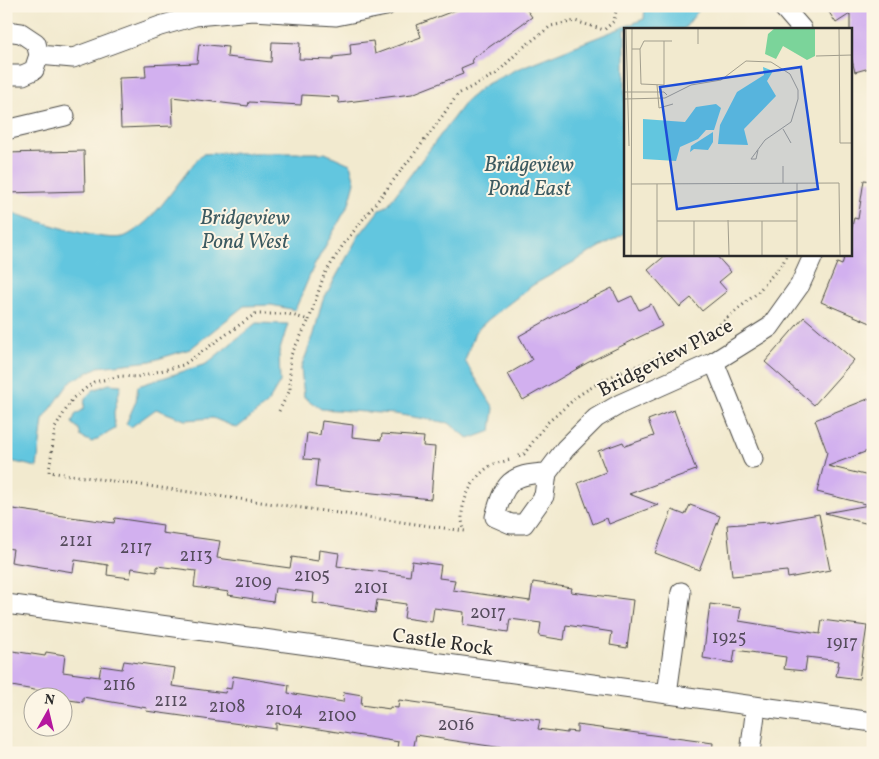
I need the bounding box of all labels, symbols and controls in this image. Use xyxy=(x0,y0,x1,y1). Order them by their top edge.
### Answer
inset map xyxy=(624,28,852,255)
water label: Bridgeview Pond East xyxy=(484,151,574,204)
water label: Bridgeview Pond West xyxy=(200,204,290,257)
street label: Bridgeview Place xyxy=(593,313,738,405)
house number: 2121 xyxy=(59,529,93,554)
house number: 2117 xyxy=(120,536,152,561)
house number: 2113 xyxy=(180,544,212,569)
house number: 2105 xyxy=(294,564,330,589)
house number: 2109 xyxy=(235,570,272,595)
house number: 2101 xyxy=(354,576,388,601)
house number: 2017 xyxy=(470,601,506,626)
street label: Castle Rock xyxy=(391,622,495,664)
house number: 1925 xyxy=(712,626,746,651)
house number: 1917 xyxy=(826,631,858,656)
house number: 2116 xyxy=(103,673,135,698)
north arrow xyxy=(22,686,72,736)
house number: 2112 xyxy=(154,689,188,714)
text: N xyxy=(43,690,56,711)
house number: 2108 xyxy=(209,695,245,720)
house number: 2104 xyxy=(265,698,303,723)
house number: 2100 xyxy=(318,704,356,729)
house number: 2016 xyxy=(438,713,474,738)

